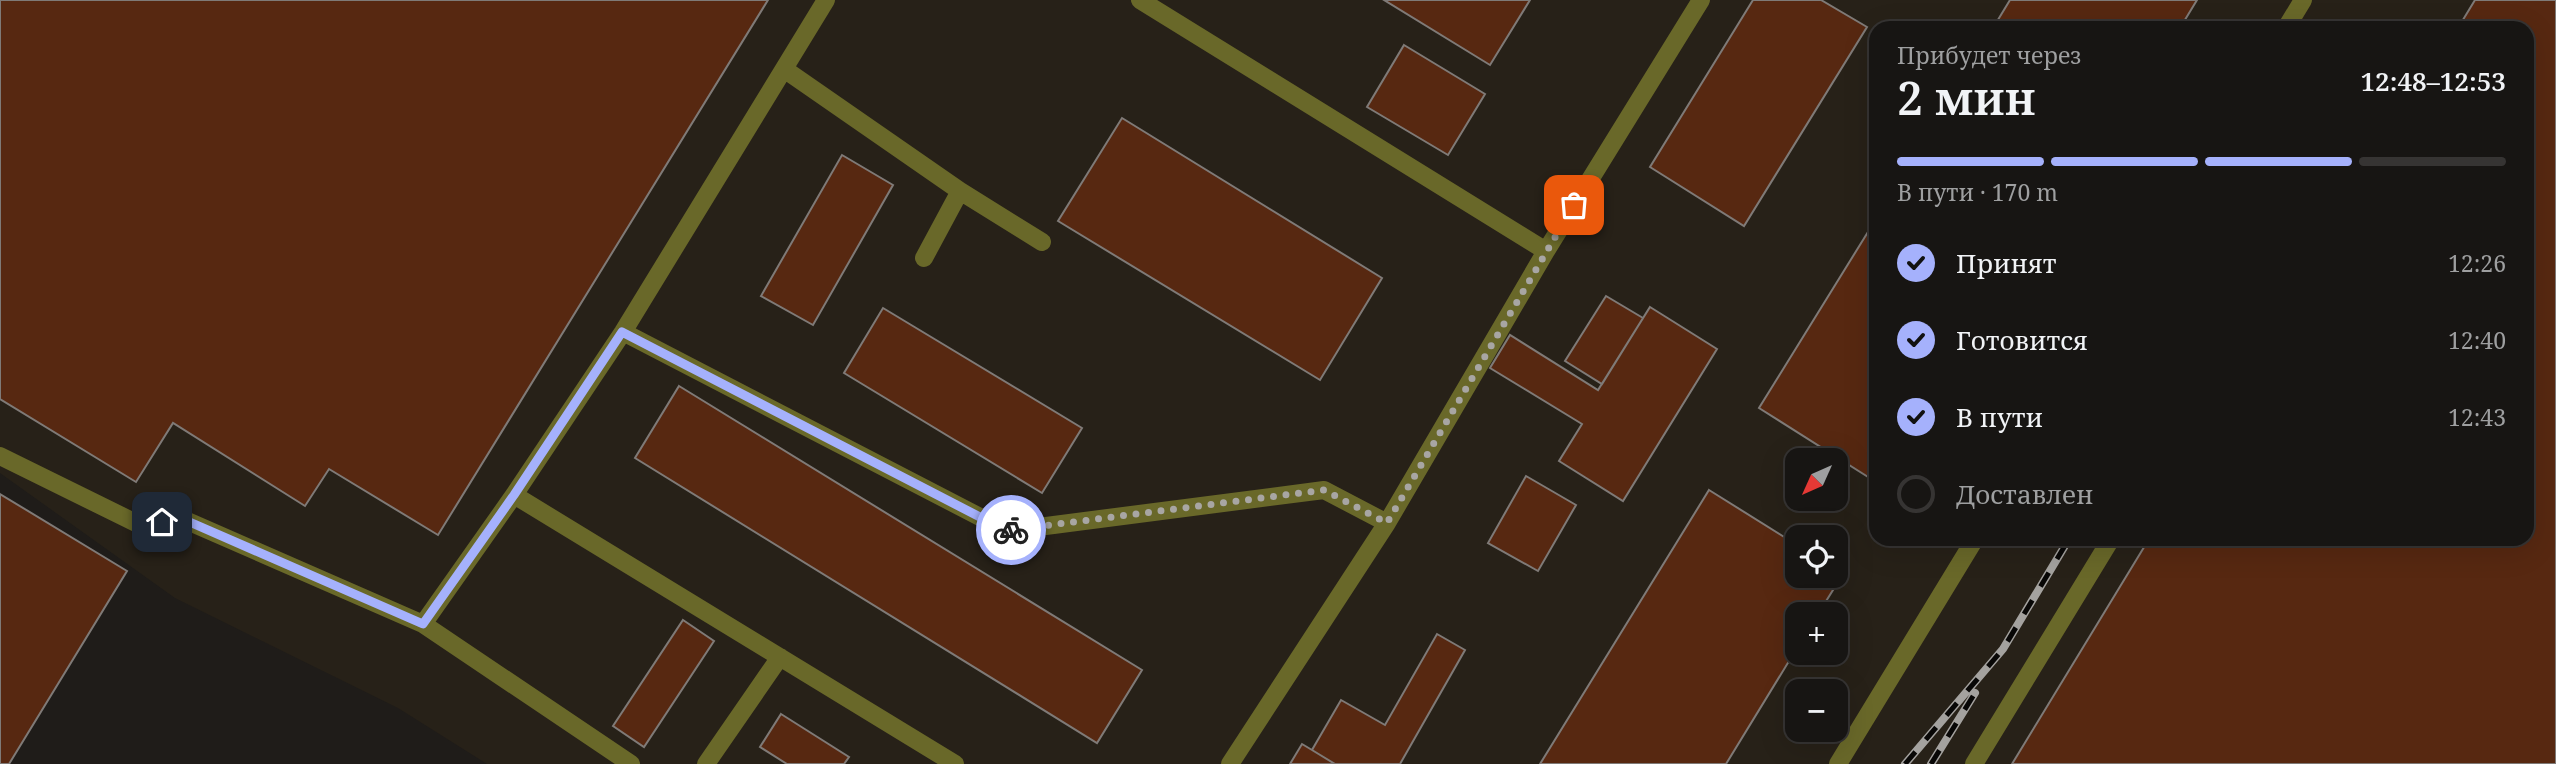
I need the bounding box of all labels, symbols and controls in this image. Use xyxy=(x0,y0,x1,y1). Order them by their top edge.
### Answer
text: Прибудет через xyxy=(1897,39,2081,71)
text: 12:48–12:53 xyxy=(2360,63,2506,99)
text: 2 мин xyxy=(1897,66,2036,128)
pin xyxy=(1544,175,1604,235)
text: В пути · 170 m xyxy=(1897,176,2058,208)
icon: bag xyxy=(1555,186,1593,224)
icon: check xyxy=(1897,244,1935,282)
text: Принят xyxy=(1956,245,2057,281)
text: 12:26 xyxy=(2448,247,2506,279)
icon: check xyxy=(1897,321,1935,359)
text: Готовится xyxy=(1956,322,2088,358)
text: 12:40 xyxy=(2448,324,2506,356)
icon: check xyxy=(1897,398,1935,436)
text: В пути xyxy=(1956,399,2043,435)
text: 12:43 xyxy=(2448,401,2506,433)
north arrow xyxy=(1785,448,1848,511)
map controls xyxy=(1785,448,1848,742)
text: Доставлен xyxy=(1956,476,2093,512)
pin xyxy=(132,492,192,552)
courier xyxy=(976,495,1046,565)
icon: home xyxy=(143,503,181,541)
icon: bike xyxy=(992,511,1030,549)
button: locate xyxy=(1785,525,1848,588)
button: + xyxy=(1785,602,1848,665)
button: − xyxy=(1785,679,1848,742)

